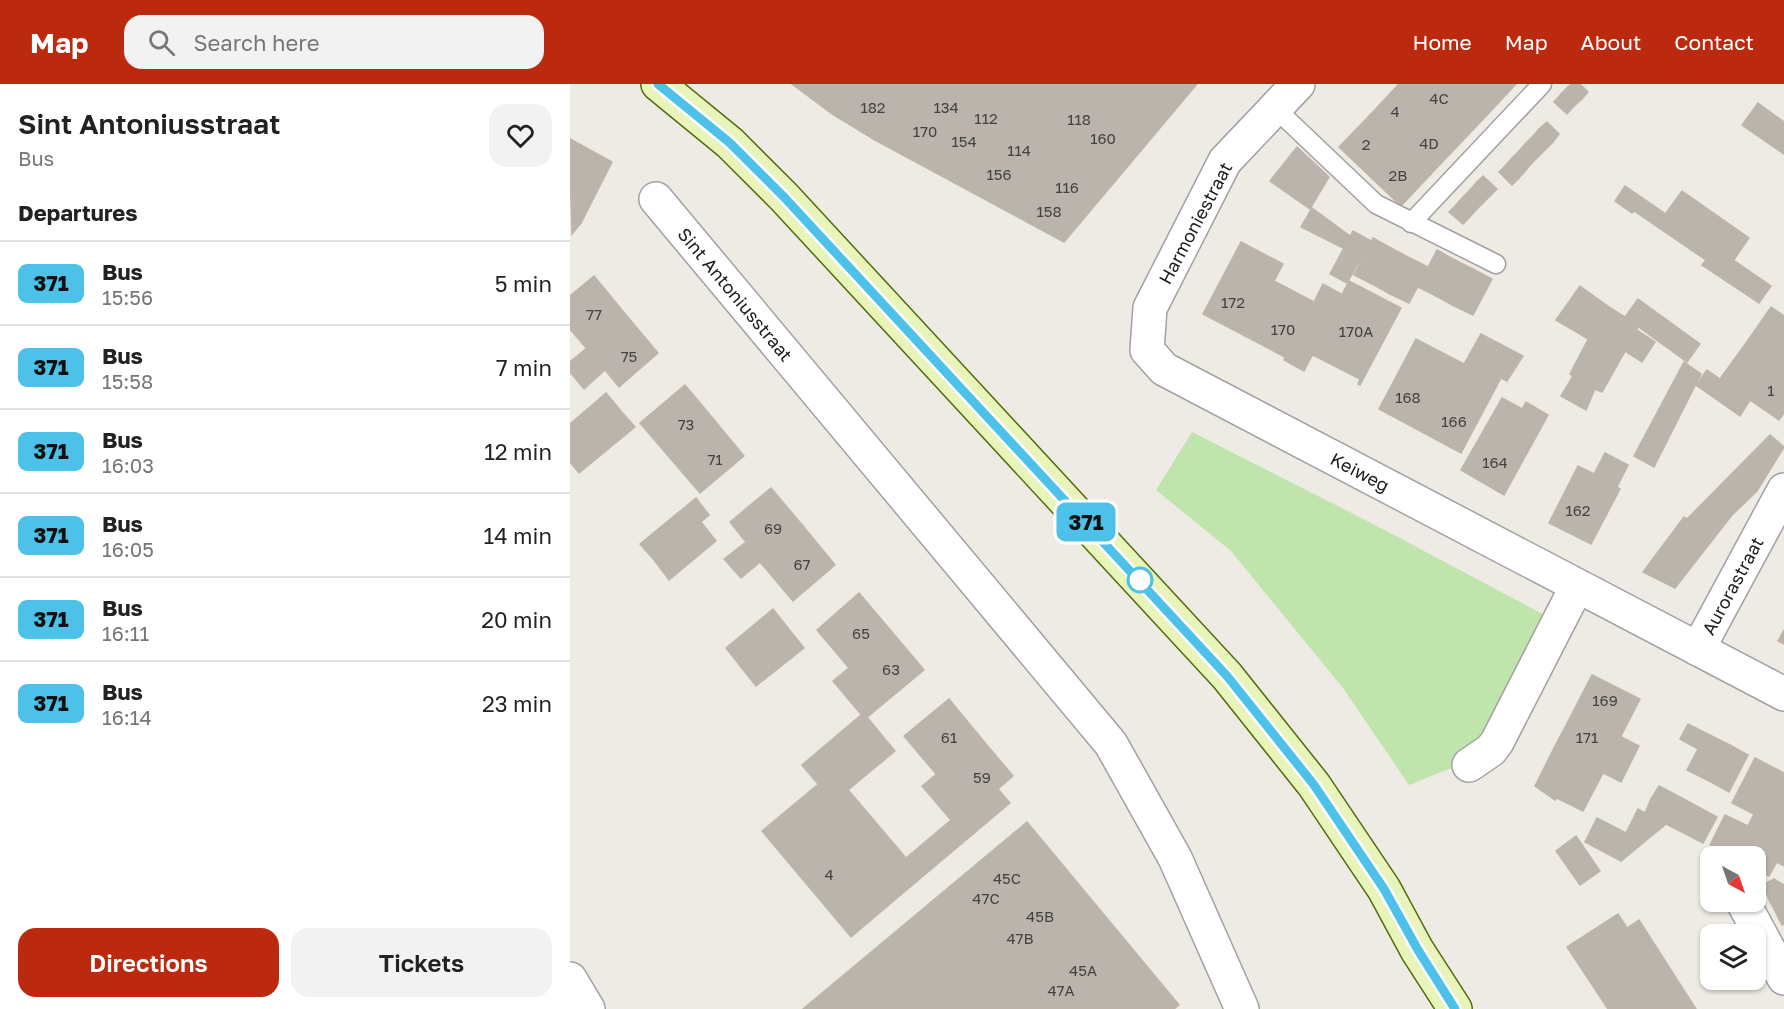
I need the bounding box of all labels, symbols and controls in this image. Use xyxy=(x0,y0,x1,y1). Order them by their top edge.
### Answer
search box xyxy=(124,15,544,69)
text: Map xyxy=(30,26,88,59)
icon: search xyxy=(145,26,178,59)
text: Search here xyxy=(193,29,319,56)
text: Home xyxy=(1412,29,1472,55)
text: Map xyxy=(1505,29,1548,55)
text: About xyxy=(1581,29,1641,55)
text: Contact xyxy=(1674,29,1754,55)
house number: 4C xyxy=(1429,89,1449,107)
house number: 182 xyxy=(860,98,886,116)
house number: 134 xyxy=(933,98,959,116)
house number: 4 xyxy=(1390,102,1400,120)
button: heart xyxy=(489,104,552,167)
text: Sint Antoniusstraat xyxy=(18,107,280,140)
house number: 112 xyxy=(974,109,998,127)
house number: 118 xyxy=(1067,110,1091,128)
house number: 170 xyxy=(913,122,937,140)
house number: 160 xyxy=(1090,129,1116,147)
house number: 154 xyxy=(951,132,977,150)
house number: 4D xyxy=(1419,134,1439,152)
house number: 2 xyxy=(1362,135,1370,153)
house number: 114 xyxy=(1007,141,1031,159)
text: Bus xyxy=(18,146,54,170)
street label: Harmoniestraat xyxy=(1154,158,1236,288)
house number: 156 xyxy=(986,165,1012,183)
house number: 2B xyxy=(1389,166,1407,184)
house number: 116 xyxy=(1055,178,1079,196)
text: Departures xyxy=(18,199,137,226)
house number: 158 xyxy=(1036,202,1062,220)
street label: Sint Antoniusstraat xyxy=(673,223,798,365)
text: Bus xyxy=(102,258,143,285)
text: 371 xyxy=(33,270,69,296)
text: 5 min xyxy=(495,270,552,297)
text: 15:56 xyxy=(102,285,153,309)
house number: 172 xyxy=(1221,293,1245,311)
house number: 77 xyxy=(586,305,602,323)
house number: 170 xyxy=(1271,320,1295,338)
house number: 170A xyxy=(1339,322,1373,340)
text: Bus xyxy=(102,342,143,369)
house number: 75 xyxy=(621,347,637,365)
text: 371 xyxy=(33,354,69,380)
text: 7 min xyxy=(496,354,552,381)
text: 15:58 xyxy=(102,369,153,393)
house number: 1 xyxy=(1767,381,1775,399)
house number: 168 xyxy=(1395,388,1421,406)
house number: 166 xyxy=(1441,412,1467,430)
house number: 73 xyxy=(678,415,694,433)
text: Bus xyxy=(102,426,143,453)
text: 371 xyxy=(33,438,69,464)
text: 12 min xyxy=(484,438,552,465)
street label: Keiweg xyxy=(1327,447,1393,496)
house number: 71 xyxy=(707,450,723,468)
text: 16:03 xyxy=(102,453,154,477)
house number: 164 xyxy=(1482,453,1508,471)
house number: 162 xyxy=(1565,501,1591,519)
line badge: 371 xyxy=(1052,502,1120,542)
text: 371 xyxy=(1068,509,1104,535)
text: Bus xyxy=(102,510,143,537)
house number: 69 xyxy=(764,519,782,537)
text: 371 xyxy=(33,522,69,548)
text: 14 min xyxy=(484,522,552,549)
street label: Aurorastraat xyxy=(1697,533,1768,639)
text: 16:05 xyxy=(102,537,154,561)
house number: 67 xyxy=(793,555,811,573)
unlabelled marker xyxy=(1127,567,1153,593)
text: Bus xyxy=(102,594,143,621)
text: 371 xyxy=(33,606,69,632)
text: 20 min xyxy=(481,606,552,633)
text: 16:11 xyxy=(102,621,149,645)
house number: 65 xyxy=(852,624,870,642)
house number: 63 xyxy=(882,660,900,678)
text: Bus xyxy=(102,678,143,705)
text: 371 xyxy=(33,690,69,716)
text: 23 min xyxy=(482,690,552,717)
house number: 169 xyxy=(1592,691,1618,709)
text: 16:14 xyxy=(102,705,152,729)
house number: 61 xyxy=(941,728,957,746)
house number: 171 xyxy=(1576,728,1598,746)
house number: 59 xyxy=(973,768,991,786)
north arrow xyxy=(1700,846,1766,912)
map controls xyxy=(1700,846,1766,990)
house number: 4 xyxy=(824,865,834,883)
house number: 45C xyxy=(993,869,1021,887)
house number: 47C xyxy=(972,889,1000,907)
house number: 45B xyxy=(1026,907,1054,925)
button: layers xyxy=(1700,924,1766,990)
button: Directions xyxy=(18,928,279,997)
button: Tickets xyxy=(291,928,552,997)
house number: 47B xyxy=(1006,929,1034,947)
house number: 45A xyxy=(1069,961,1097,979)
house number: 47A xyxy=(1047,981,1075,999)

